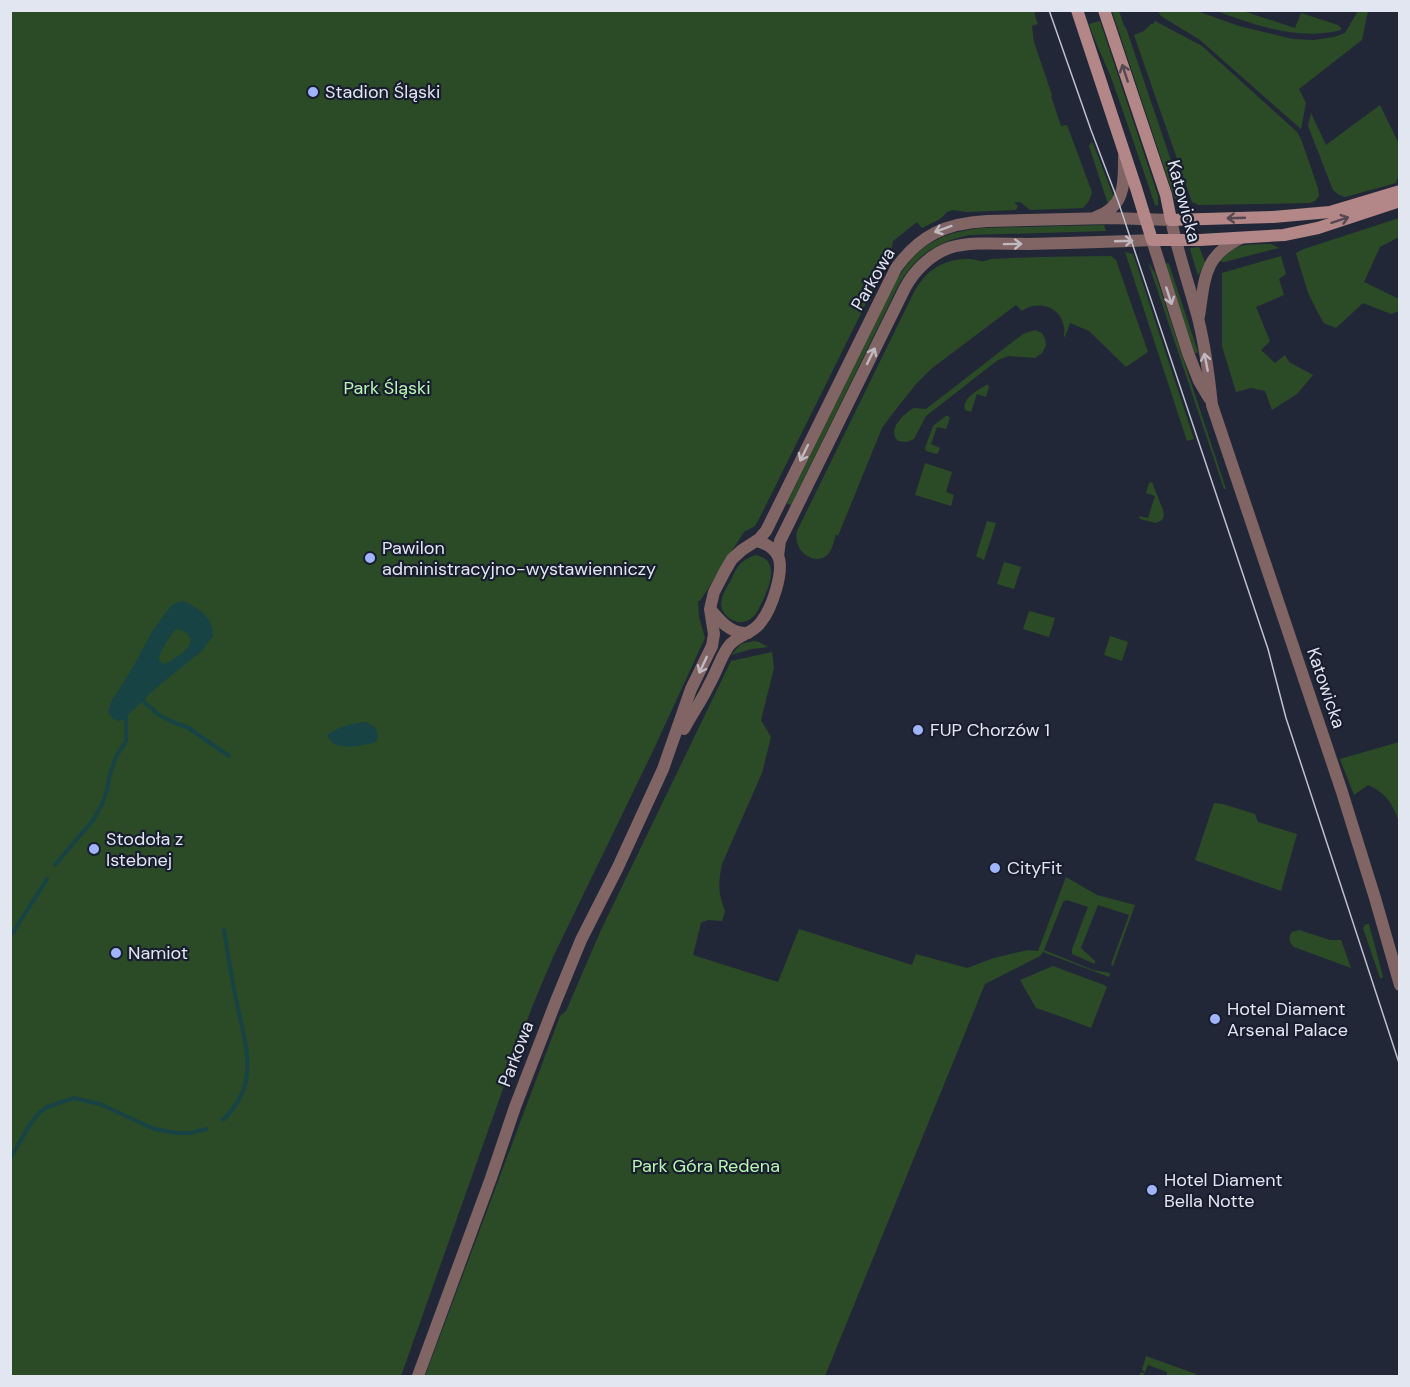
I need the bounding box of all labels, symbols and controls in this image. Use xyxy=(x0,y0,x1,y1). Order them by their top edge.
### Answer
one-way arrow xyxy=(1119,64,1130,83)
place label: Stadion Śląski xyxy=(325,80,440,104)
marker: Stadion Śląski xyxy=(306,85,320,99)
street label: Katowicka xyxy=(1162,157,1206,245)
one-way arrow xyxy=(1226,213,1246,224)
one-way arrow xyxy=(1330,214,1349,225)
one-way arrow xyxy=(934,225,953,236)
one-way arrow xyxy=(1113,236,1133,247)
one-way arrow xyxy=(1003,238,1023,250)
street label: Parkowa xyxy=(845,243,901,315)
one-way arrow xyxy=(1164,286,1175,305)
one-way arrow xyxy=(865,347,877,365)
one-way arrow xyxy=(1201,353,1212,373)
park label: Park Śląski xyxy=(343,376,431,400)
one-way arrow xyxy=(798,444,810,461)
place label: Pawilon administracyjno-wystawienniczy xyxy=(382,536,656,581)
marker: Pawilon administracyjno-wystawienniczy xyxy=(363,551,377,565)
street label: Katowicka xyxy=(1301,644,1351,732)
one-way arrow xyxy=(697,655,708,673)
place label: FUP Chorzów 1 xyxy=(930,718,1050,742)
marker: FUP Chorzów 1 xyxy=(911,723,925,737)
place label: Stodoła z Istebnej xyxy=(106,827,183,872)
marker: Stodoła z Istebnej xyxy=(87,842,101,856)
place label: CityFit xyxy=(1007,856,1062,880)
marker: CityFit xyxy=(988,861,1002,875)
place label: Namiot xyxy=(128,941,188,965)
marker: Namiot xyxy=(109,946,123,960)
place label: Hotel Diament Arsenal Palace xyxy=(1227,997,1348,1042)
marker: Hotel Diament Arsenal Palace xyxy=(1208,1012,1222,1026)
street label: Parkowa xyxy=(493,1018,539,1090)
park label: Park Góra Redena xyxy=(632,1154,780,1178)
place label: Hotel Diament Bella Notte xyxy=(1164,1168,1283,1213)
marker: Hotel Diament Bella Notte xyxy=(1145,1183,1159,1197)

